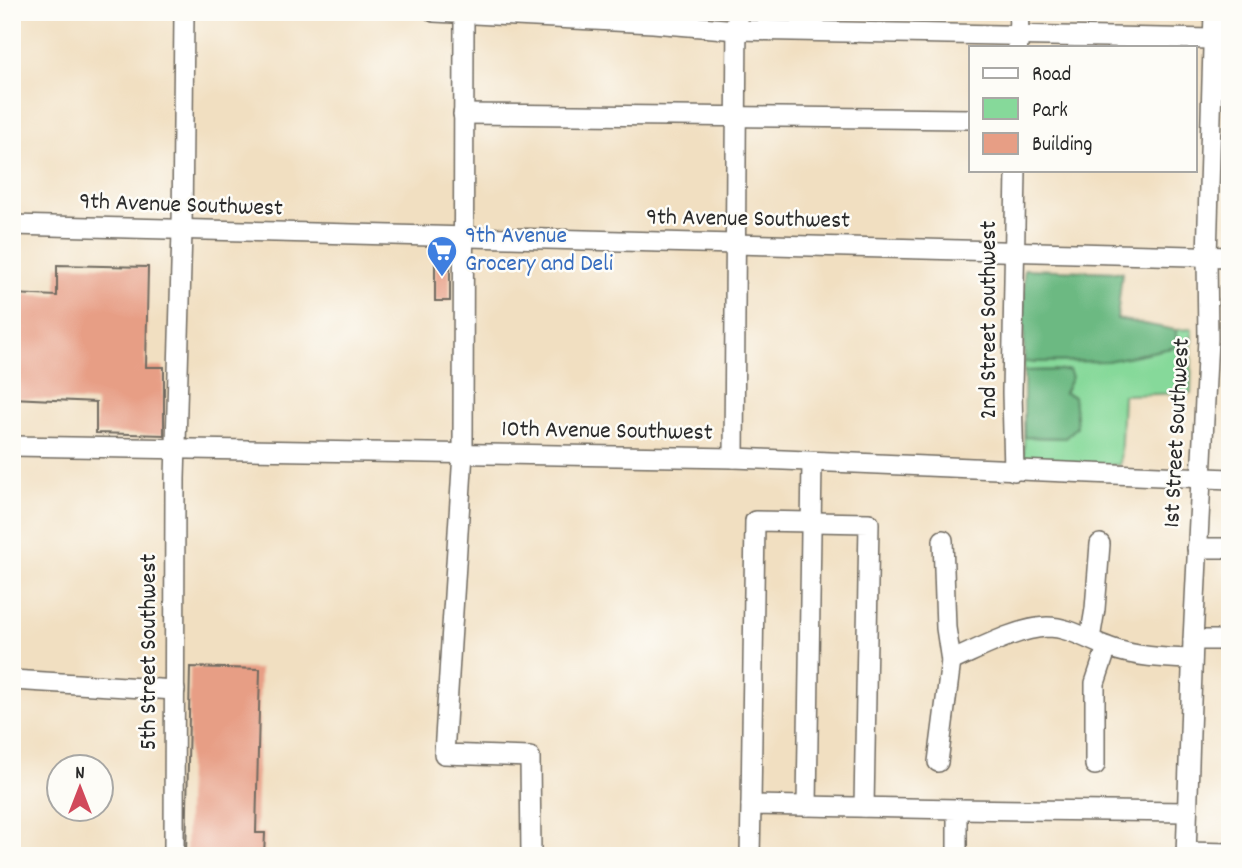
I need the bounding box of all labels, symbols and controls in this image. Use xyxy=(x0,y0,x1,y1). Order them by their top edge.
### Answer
legend xyxy=(969,46,1196,172)
text: Road xyxy=(1032,61,1071,91)
text: Park xyxy=(1032,97,1068,127)
text: Building xyxy=(1032,131,1092,161)
street label: 9th Avenue Southwest xyxy=(79,185,284,227)
street label: 9th Avenue Southwest xyxy=(646,201,850,239)
place label: 9th Avenue Grocery and Deli xyxy=(465,220,613,282)
street label: 2nd Street Southwest xyxy=(973,221,1007,419)
supermarket icon: 9th Avenue Grocery and Deli xyxy=(425,234,459,278)
street label: 1st Street Southwest xyxy=(1156,337,1200,529)
street label: 10th Avenue Southwest xyxy=(501,413,713,451)
street label: 5th Street Southwest xyxy=(133,554,167,750)
north arrow xyxy=(46,752,116,822)
text: N xyxy=(75,761,85,788)

